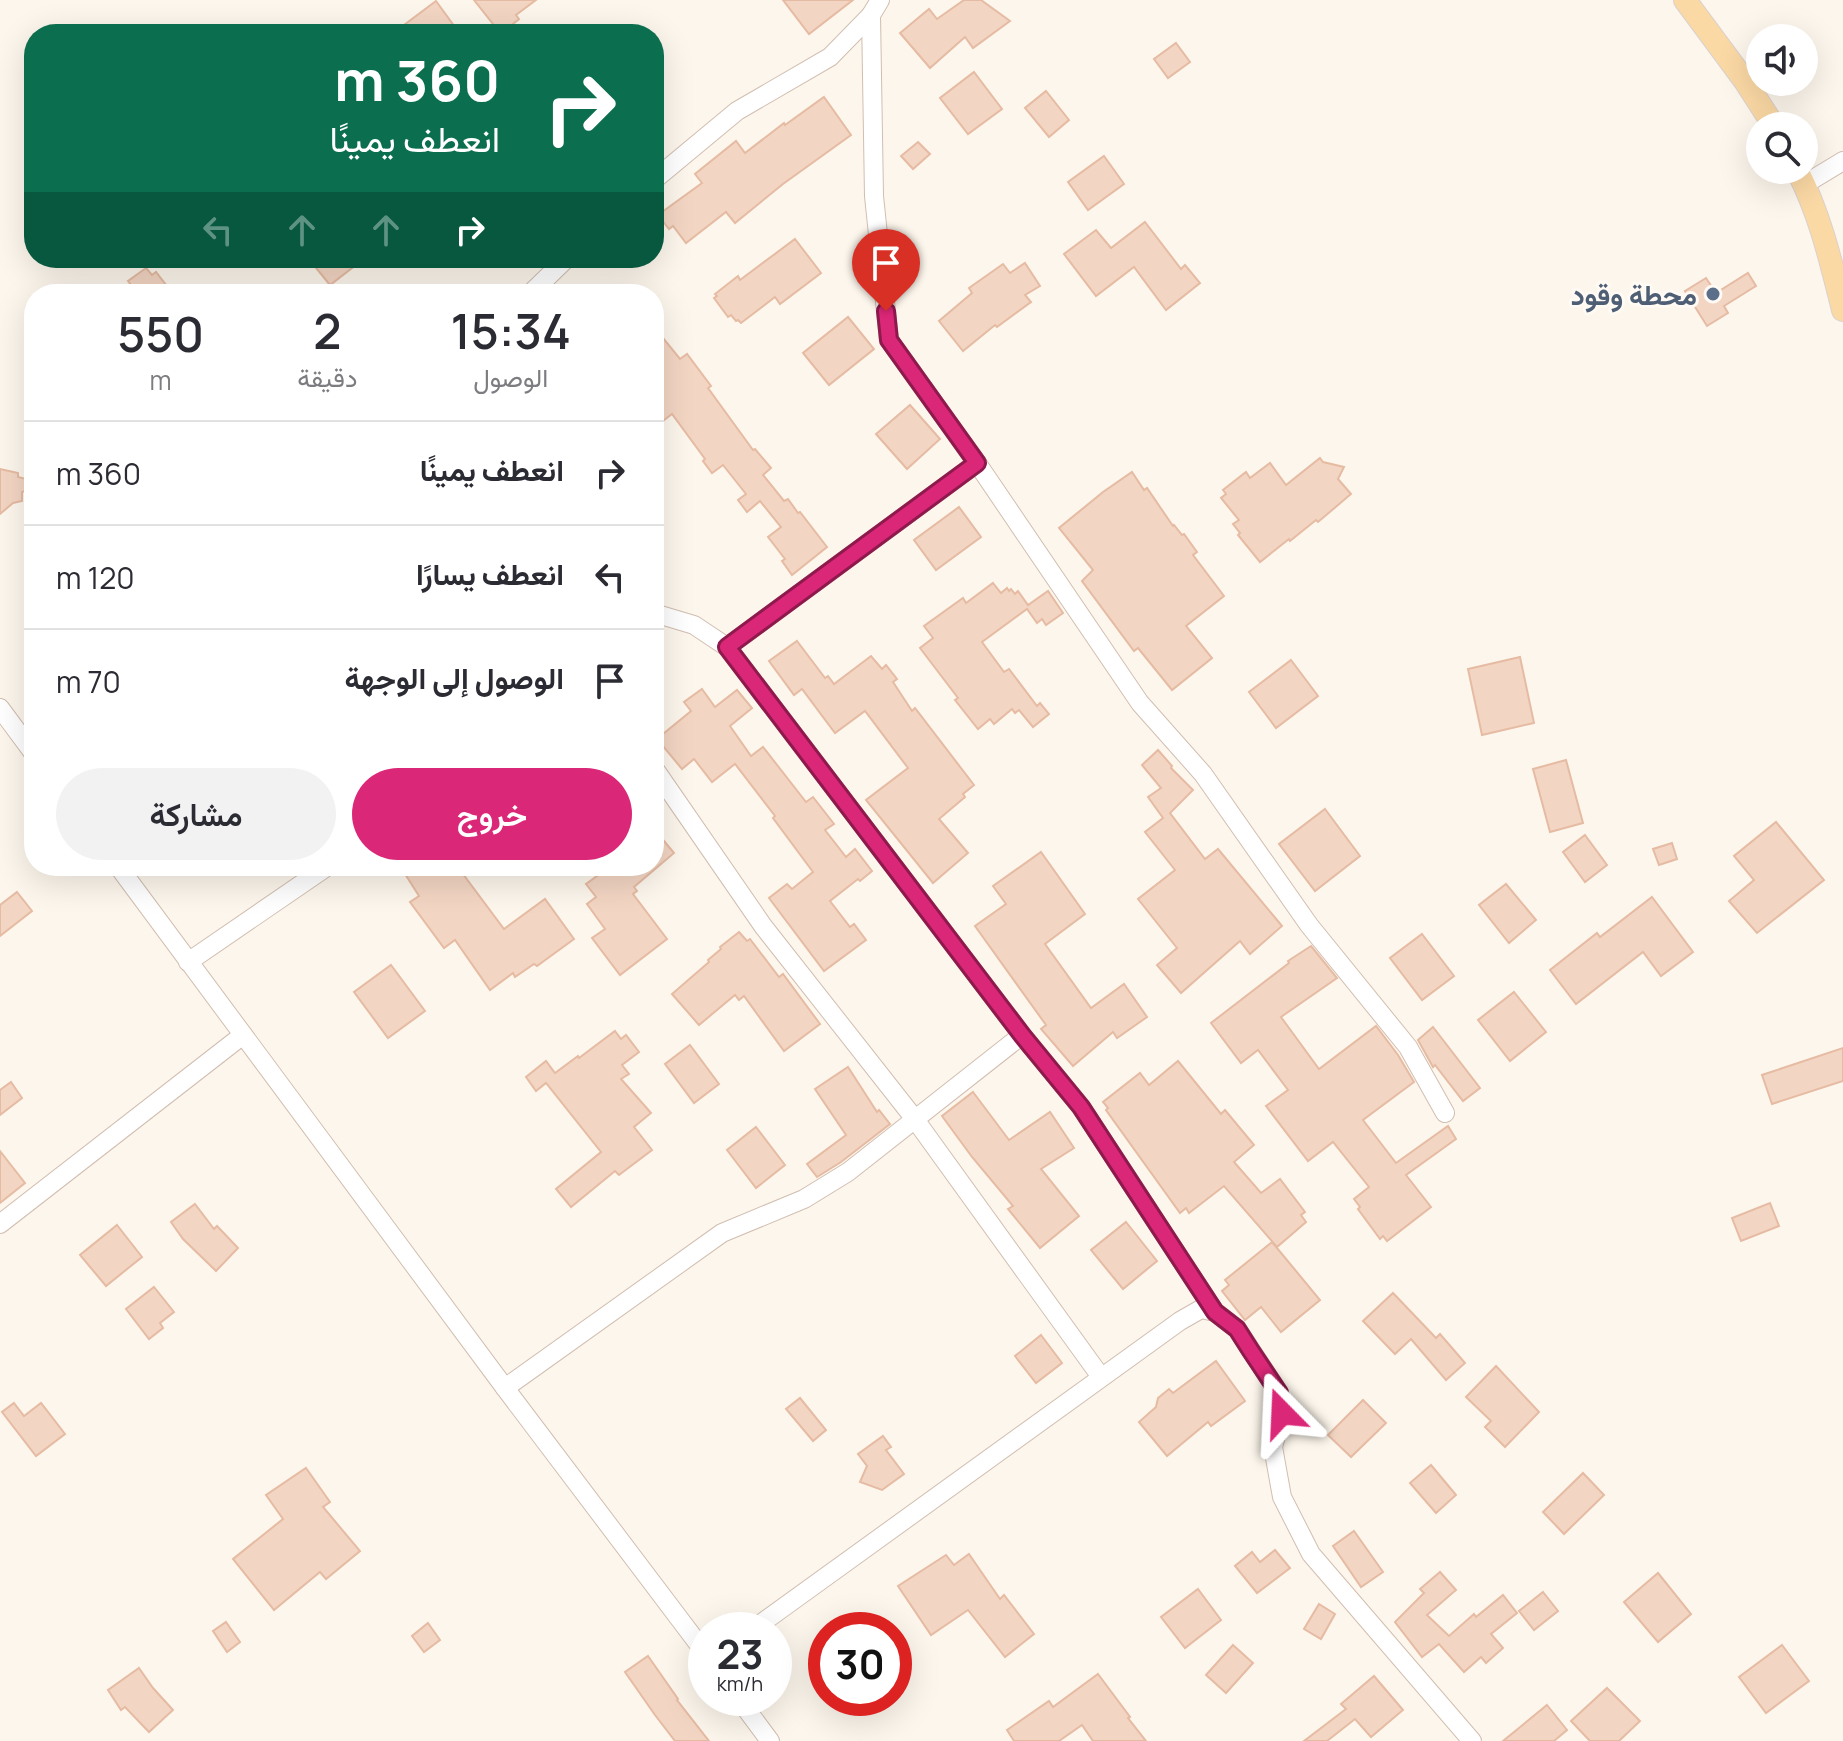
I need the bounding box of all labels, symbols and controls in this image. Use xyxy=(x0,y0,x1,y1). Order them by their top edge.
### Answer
map controls xyxy=(1746,24,1818,184)
button: sound xyxy=(1746,24,1818,96)
text: 360 m xyxy=(334,41,500,118)
icon: right xyxy=(528,56,632,160)
button: search xyxy=(1746,112,1818,184)
text: انعطف يمينًا xyxy=(329,114,500,163)
icon: left xyxy=(196,208,240,252)
icon: ahead xyxy=(280,208,324,252)
icon: ahead xyxy=(364,208,408,252)
icon: right xyxy=(448,208,492,252)
pin xyxy=(852,229,920,311)
icon: arrive xyxy=(864,241,908,285)
place label: محطة وقود xyxy=(1571,275,1697,313)
marker: محطة وقود xyxy=(1704,285,1722,303)
text: 2 xyxy=(313,298,341,363)
text: 15:34 xyxy=(450,298,571,363)
text: 550 xyxy=(117,301,204,366)
text: دقيقة xyxy=(297,359,357,395)
text: الوصول xyxy=(473,359,548,395)
text: m xyxy=(150,362,172,398)
text: انعطف يمينًا xyxy=(420,449,564,490)
icon: right xyxy=(588,451,632,495)
text: 360 m xyxy=(56,453,141,494)
text: انعطف يسارًا xyxy=(416,553,564,594)
icon: left xyxy=(588,555,632,599)
text: 120 m xyxy=(56,557,135,598)
text: الوصول إلى الوجهة xyxy=(345,657,564,698)
icon: arrive xyxy=(588,659,632,703)
text: 70 m xyxy=(56,661,121,702)
button: مشاركة xyxy=(56,768,336,860)
button: خروج xyxy=(352,768,632,860)
position arrow xyxy=(1240,1371,1324,1455)
speed limit sign: 30 xyxy=(808,1612,912,1716)
text: 23 xyxy=(716,1626,764,1681)
text: km/h xyxy=(717,1670,763,1697)

